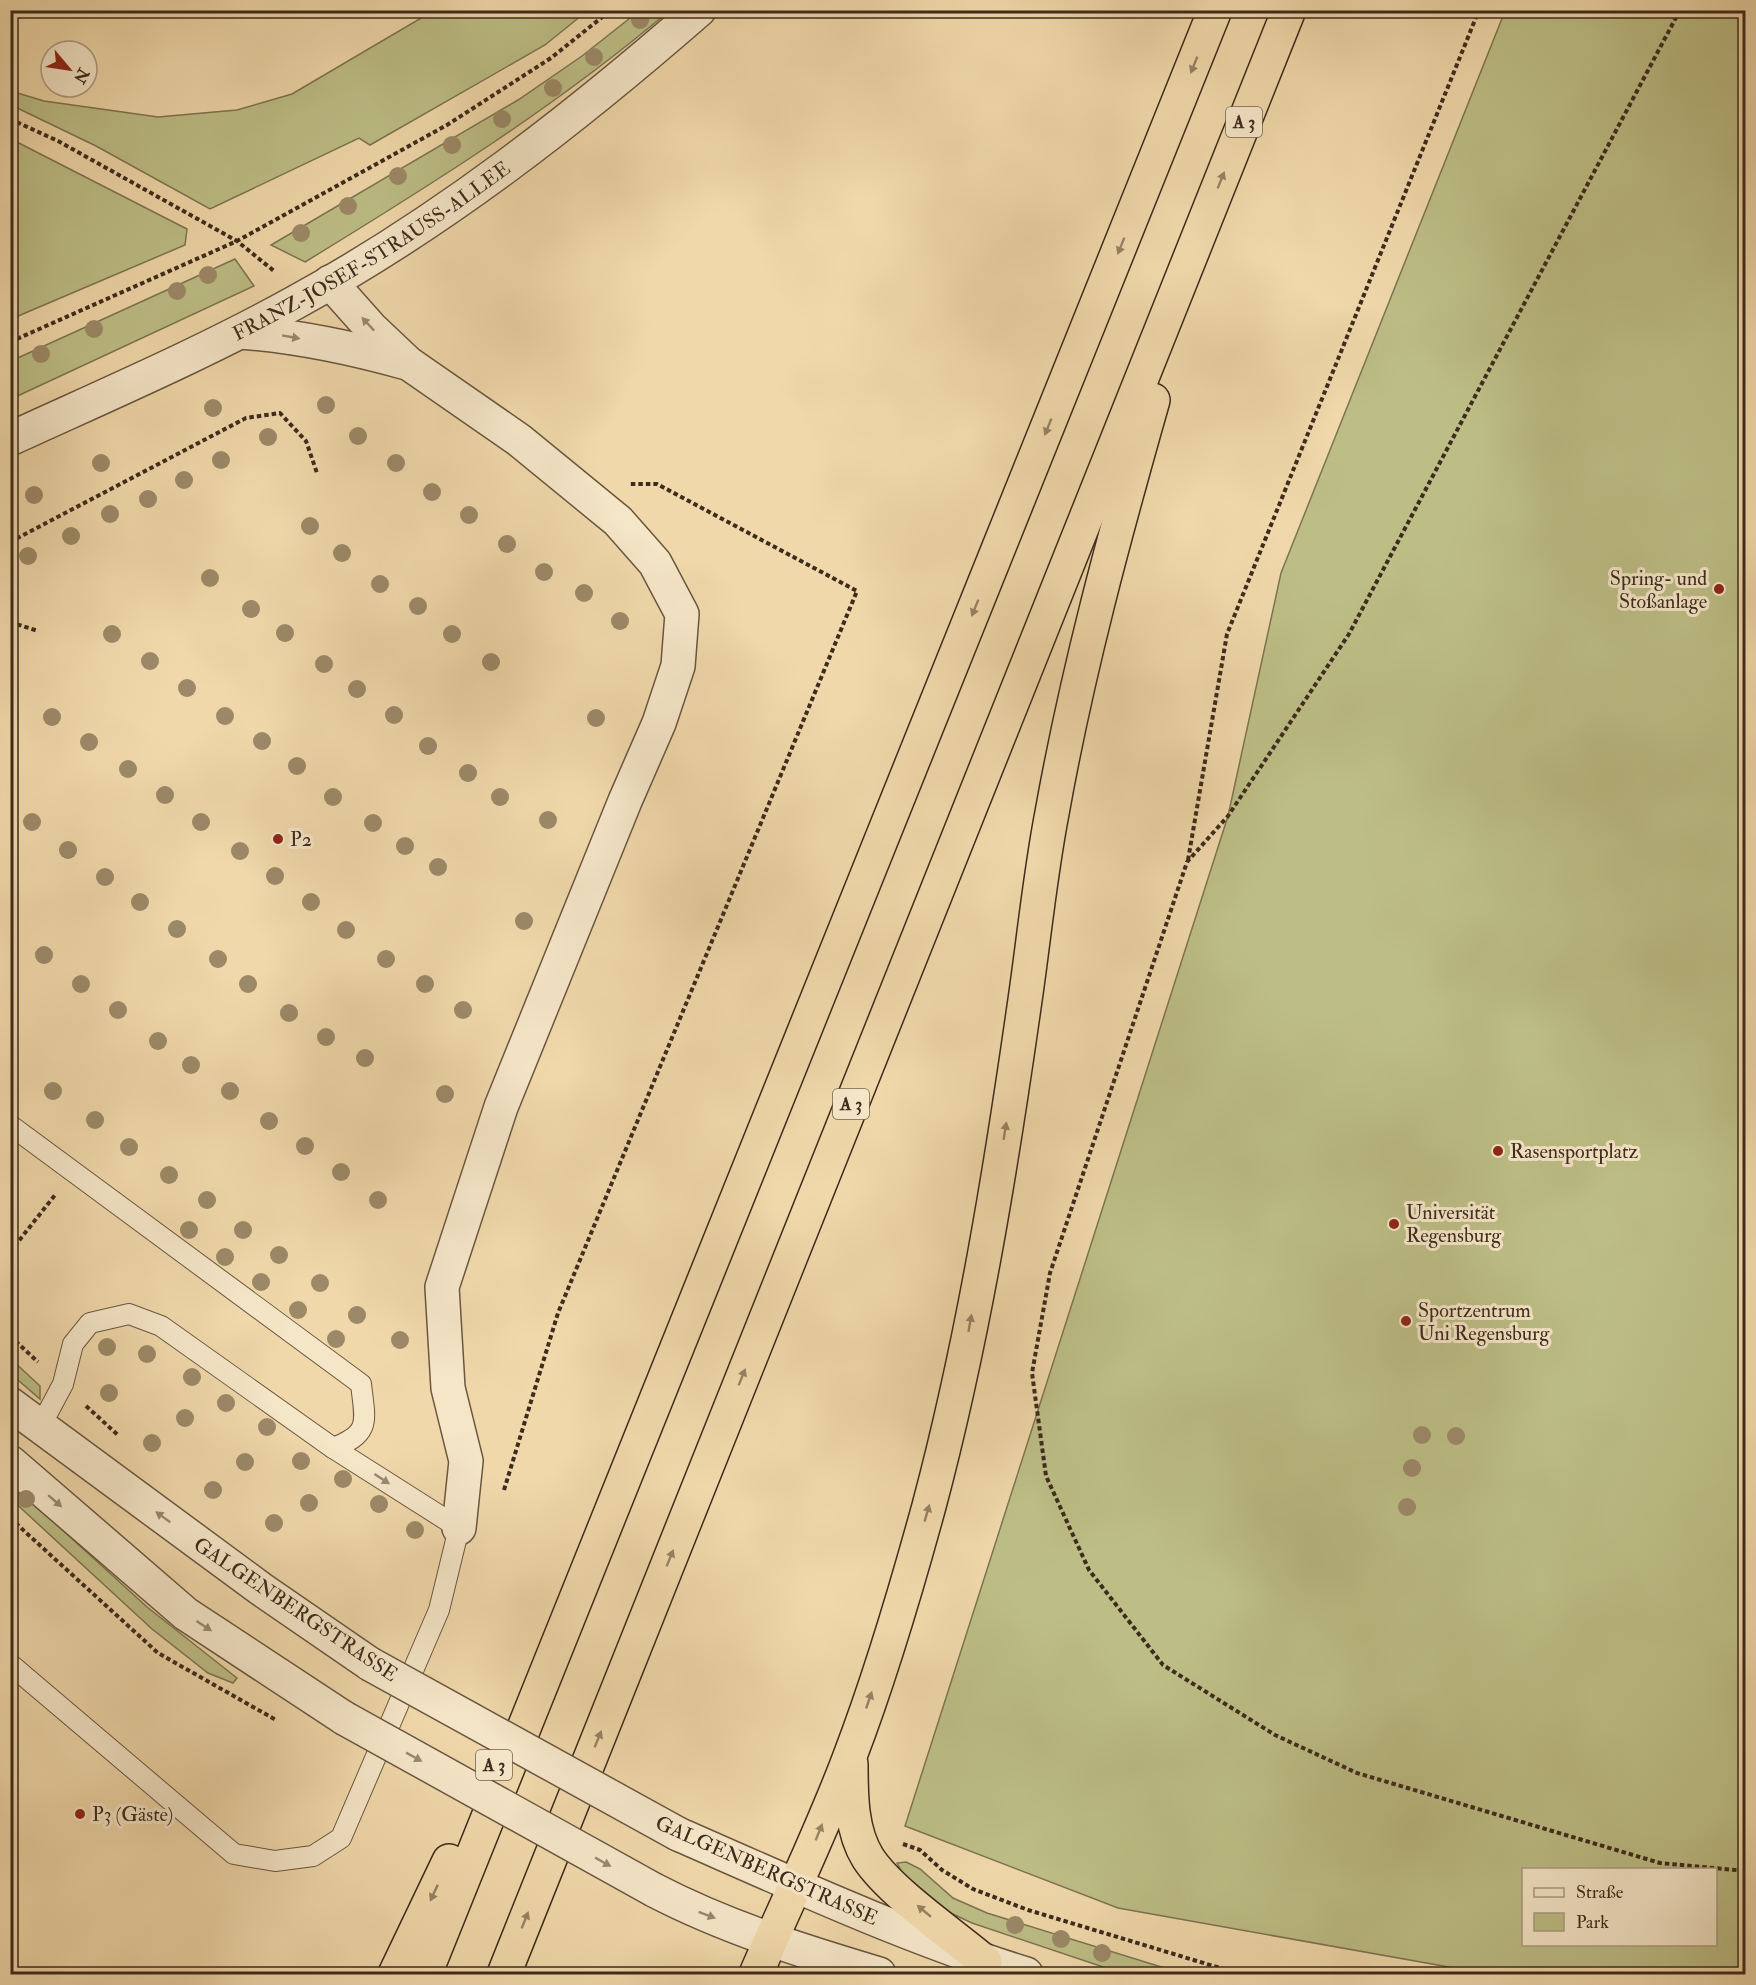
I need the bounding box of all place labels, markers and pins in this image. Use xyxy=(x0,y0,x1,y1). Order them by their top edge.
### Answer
place label: Spring- und Stoßanlage xyxy=(1610,566,1707,614)
marker: Spring- und Stoßanlage xyxy=(1712,582,1726,596)
place label: P2 xyxy=(290,827,312,852)
marker: P2 xyxy=(271,832,285,846)
place label: Rasensportplatz xyxy=(1510,1139,1638,1165)
marker: Rasensportplatz xyxy=(1491,1144,1505,1158)
place label: Universität Regensburg xyxy=(1406,1200,1502,1248)
marker: Universität Regensburg xyxy=(1387,1217,1401,1231)
place label: Sportzentrum Uni Regensburg xyxy=(1418,1298,1550,1346)
marker: Sportzentrum Uni Regensburg xyxy=(1399,1314,1413,1328)
place label: P3 (Gäste) xyxy=(92,1802,173,1827)
marker: P3 (Gäste) xyxy=(73,1807,87,1821)

